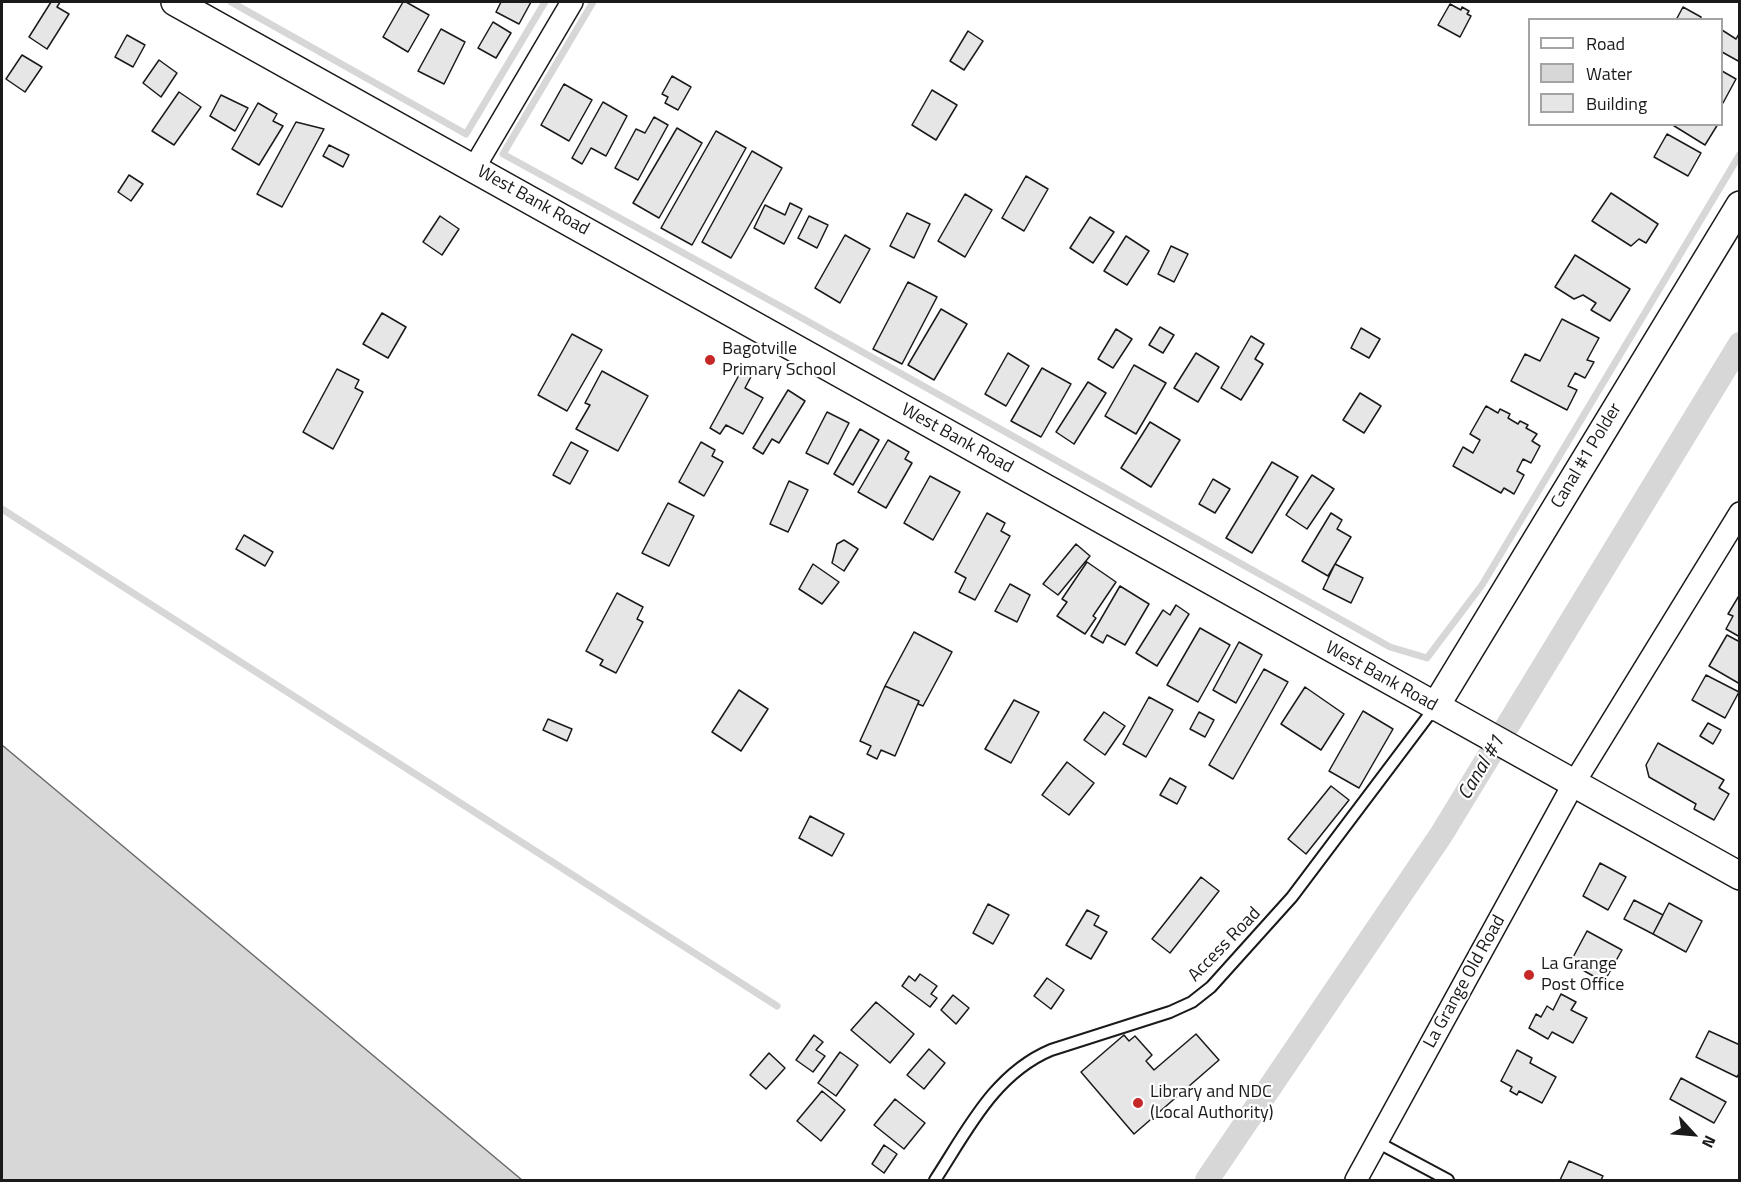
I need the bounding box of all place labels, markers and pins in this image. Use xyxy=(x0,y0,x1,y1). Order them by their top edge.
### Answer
place label: Bagotville Primary School xyxy=(722,339,836,382)
marker: Bagotville Primary School xyxy=(703,353,717,367)
place label: La Grange Post Office xyxy=(1541,954,1624,996)
marker: La Grange Post Office xyxy=(1522,968,1536,982)
place label: Library and NDC (Local Authority) xyxy=(1150,1082,1273,1124)
marker: Library and NDC (Local Authority) xyxy=(1131,1096,1145,1110)

